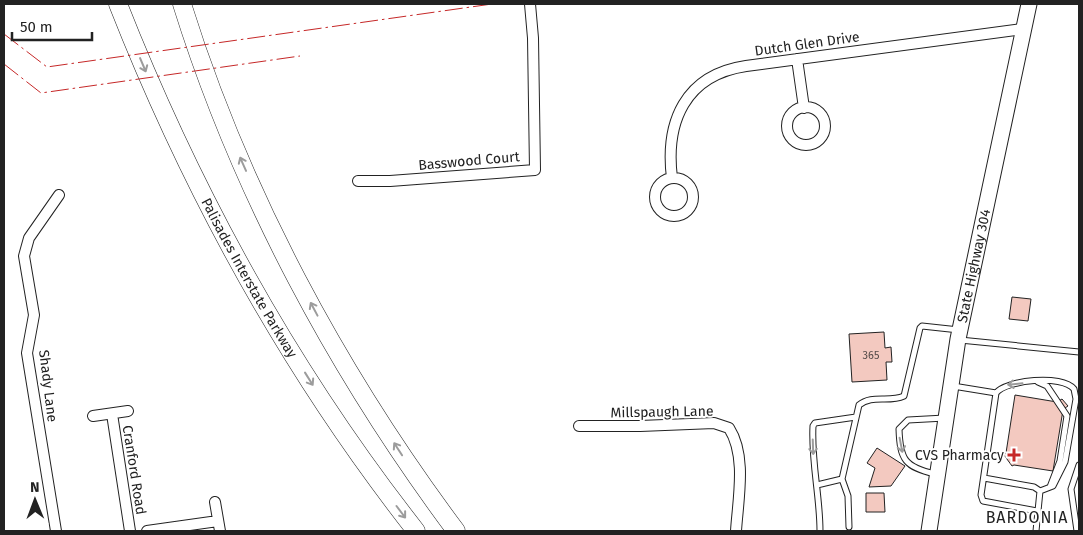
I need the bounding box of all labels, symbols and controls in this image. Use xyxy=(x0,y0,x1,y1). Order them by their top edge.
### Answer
scale bar xyxy=(12,10,92,42)
text: 50 m xyxy=(20,18,53,36)
street label: Dutch Glen Drive xyxy=(753,28,861,60)
one-way arrow xyxy=(139,57,149,72)
street label: Basswood Court xyxy=(418,148,521,174)
one-way arrow xyxy=(237,157,247,172)
street label: Palisades Interstate Parkway xyxy=(198,195,301,361)
street label: State Highway 304 xyxy=(953,207,994,324)
one-way arrow xyxy=(309,302,319,317)
street label: Shady Lane xyxy=(35,349,61,423)
house number: 365 xyxy=(863,349,880,362)
one-way arrow xyxy=(304,371,314,385)
one-way arrow xyxy=(1008,379,1024,389)
street label: Millspaugh Lane xyxy=(610,403,714,421)
street label: Cranford Road xyxy=(119,424,149,516)
one-way arrow xyxy=(897,436,906,452)
one-way arrow xyxy=(808,438,818,455)
one-way arrow xyxy=(393,442,403,456)
place label: CVS Pharmacy xyxy=(915,447,1004,464)
marker: CVS Pharmacy xyxy=(1008,449,1020,461)
north arrow xyxy=(10,475,60,525)
text: N xyxy=(30,479,40,496)
one-way arrow xyxy=(396,505,407,518)
district label: BARDONIA xyxy=(986,508,1068,527)

